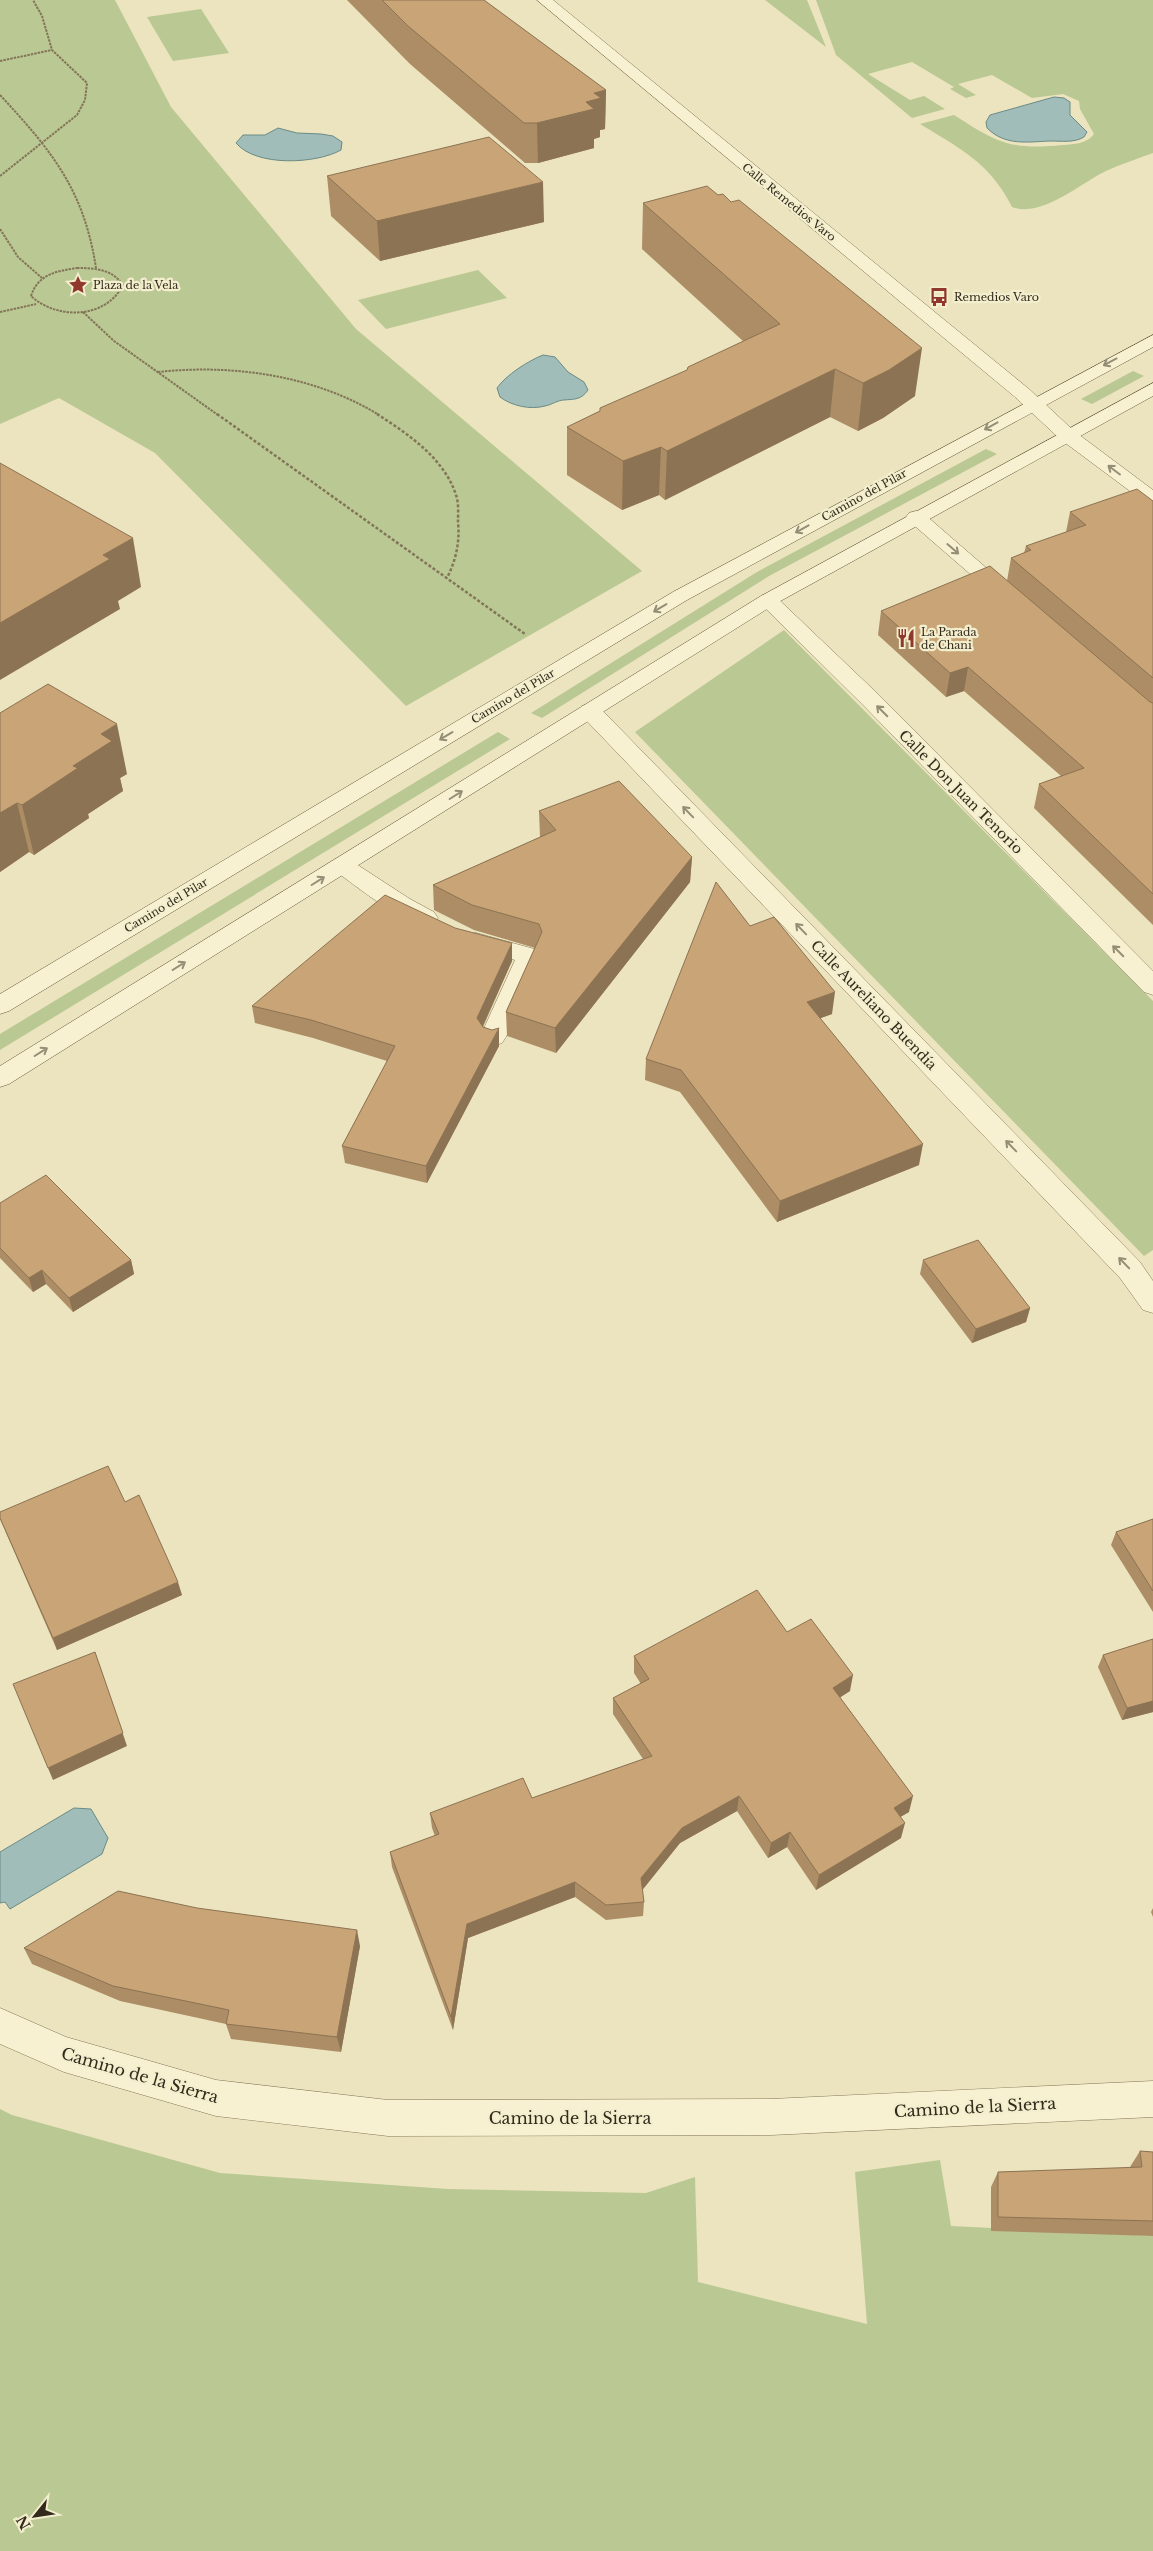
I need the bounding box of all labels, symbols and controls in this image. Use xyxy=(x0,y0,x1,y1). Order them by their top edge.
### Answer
street label: Calle Remedios Varo xyxy=(739,160,839,244)
place icon: Plaza de la Vela xyxy=(67,274,89,296)
place label: Plaza de la Vela xyxy=(93,278,179,292)
bus stop icon: Remedios Varo xyxy=(928,286,950,308)
place label: Remedios Varo xyxy=(954,290,1039,304)
one-way arrow xyxy=(1103,358,1118,367)
one-way arrow xyxy=(984,422,999,431)
street label: Camino del Pilar xyxy=(819,465,910,524)
one-way arrow xyxy=(1107,465,1121,475)
one-way arrow xyxy=(795,524,810,534)
one-way arrow xyxy=(946,543,959,554)
one-way arrow xyxy=(654,603,668,613)
place label: La Parada de Chani xyxy=(921,625,977,652)
restaurant icon: La Parada de Chani xyxy=(895,627,917,649)
street label: Camino del Pilar xyxy=(469,665,558,726)
one-way arrow xyxy=(875,705,888,717)
street label: Calle Don Juan Tenorio xyxy=(895,726,1027,858)
one-way arrow xyxy=(439,732,453,742)
one-way arrow xyxy=(448,790,462,800)
one-way arrow xyxy=(682,806,694,818)
street label: Camino del Pilar xyxy=(122,874,211,935)
one-way arrow xyxy=(310,875,324,885)
one-way arrow xyxy=(795,923,807,935)
street label: Calle Aureliano Buendía xyxy=(807,936,941,1074)
one-way arrow xyxy=(1113,946,1125,958)
one-way arrow xyxy=(172,961,186,971)
one-way arrow xyxy=(34,1047,48,1057)
one-way arrow xyxy=(1005,1140,1017,1153)
one-way arrow xyxy=(1118,1257,1130,1270)
street label: Camino de la Sierra xyxy=(59,2043,221,2107)
street label: Camino de la Sierra xyxy=(893,2093,1057,2121)
street label: Camino de la Sierra xyxy=(489,2108,651,2128)
north arrow xyxy=(10,2491,60,2541)
text: N xyxy=(13,2512,35,2533)

